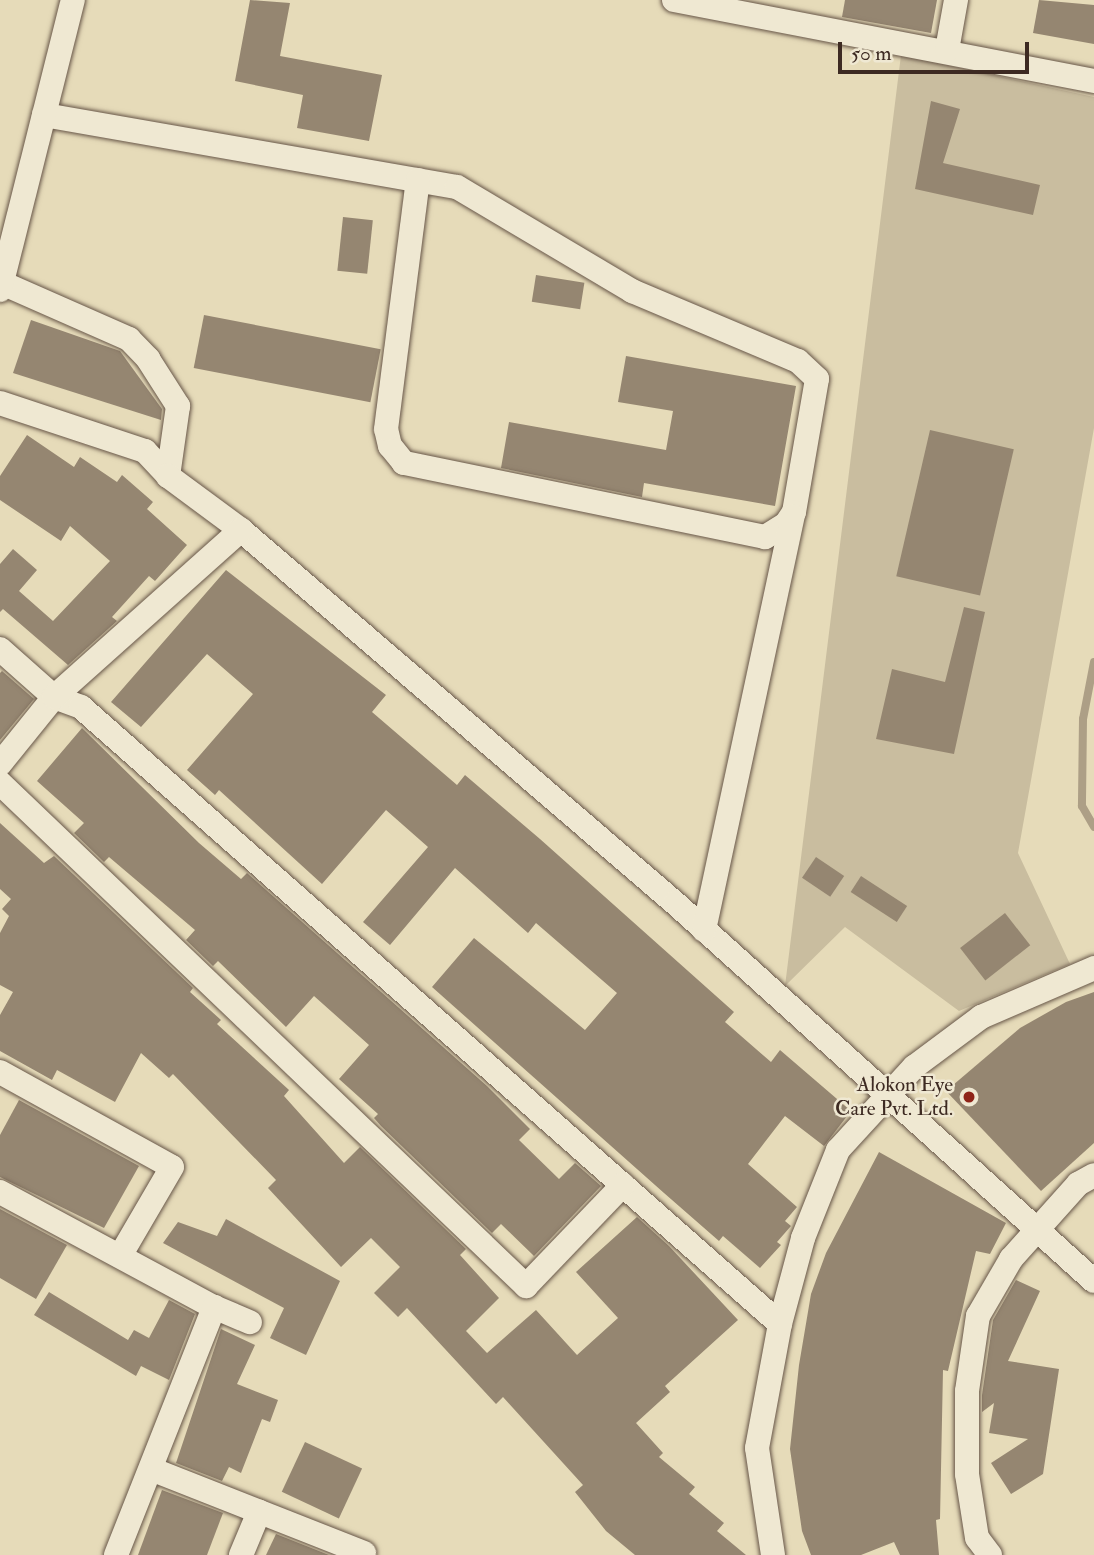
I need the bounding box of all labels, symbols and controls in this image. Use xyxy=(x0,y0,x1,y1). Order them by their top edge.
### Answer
scale bar xyxy=(842,28,1033,72)
text: 50 m xyxy=(851,40,892,67)
place label: Alokon Eye Care Pvt. Ltd. xyxy=(835,1072,953,1122)
marker: Alokon Eye Care Pvt. Ltd. xyxy=(959,1087,979,1107)

